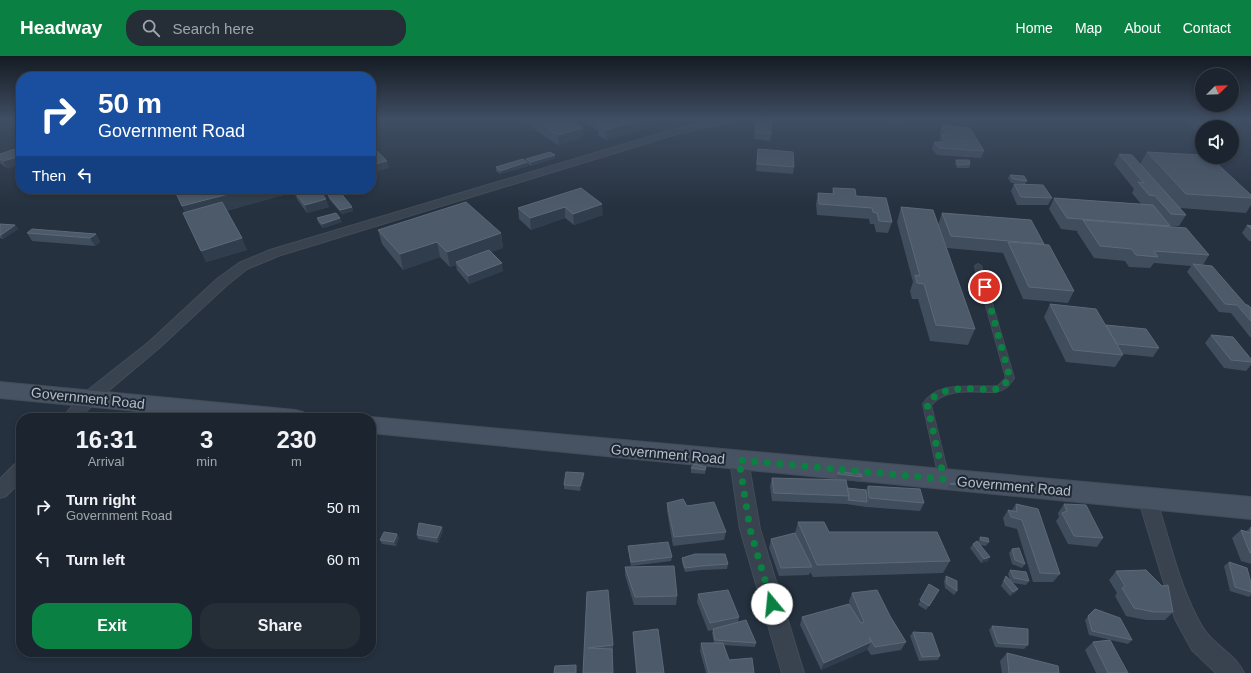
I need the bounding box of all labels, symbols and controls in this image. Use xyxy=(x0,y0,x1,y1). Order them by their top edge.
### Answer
search box xyxy=(126,10,406,46)
text: Headway xyxy=(20,17,102,38)
icon: search xyxy=(140,17,162,39)
text: Search here xyxy=(172,20,254,37)
text: Home xyxy=(1016,20,1053,36)
text: Map xyxy=(1075,20,1102,36)
text: About xyxy=(1124,20,1161,36)
text: Contact xyxy=(1183,20,1231,36)
north arrow xyxy=(1195,68,1239,112)
map controls xyxy=(1195,68,1239,164)
icon: right xyxy=(32,88,84,140)
text: 50 m xyxy=(98,88,162,119)
button: sound xyxy=(1195,120,1239,164)
text: Government Road xyxy=(98,121,245,141)
icon: left xyxy=(74,164,96,186)
text: Then xyxy=(32,167,66,184)
pin xyxy=(968,270,1002,304)
icon: arrive xyxy=(974,276,996,298)
street label: Government Road xyxy=(30,384,146,412)
text: 16:31 xyxy=(75,426,137,453)
text: 3 xyxy=(200,426,213,453)
text: 230 xyxy=(277,426,317,453)
street label: Government Road xyxy=(610,441,726,467)
text: Arrival xyxy=(88,454,125,469)
text: min xyxy=(196,454,217,469)
text: m xyxy=(291,454,302,469)
street label: Government Road xyxy=(956,473,1072,499)
text: Turn right xyxy=(66,491,136,508)
icon: right xyxy=(32,496,54,518)
text: 50 m xyxy=(327,499,360,516)
text: Government Road xyxy=(66,508,172,523)
icon: left xyxy=(32,548,54,570)
text: Turn left xyxy=(66,551,125,568)
text: 60 m xyxy=(327,551,360,568)
position arrow xyxy=(751,583,793,625)
button: Exit xyxy=(32,603,192,649)
button: Share xyxy=(200,603,360,649)

